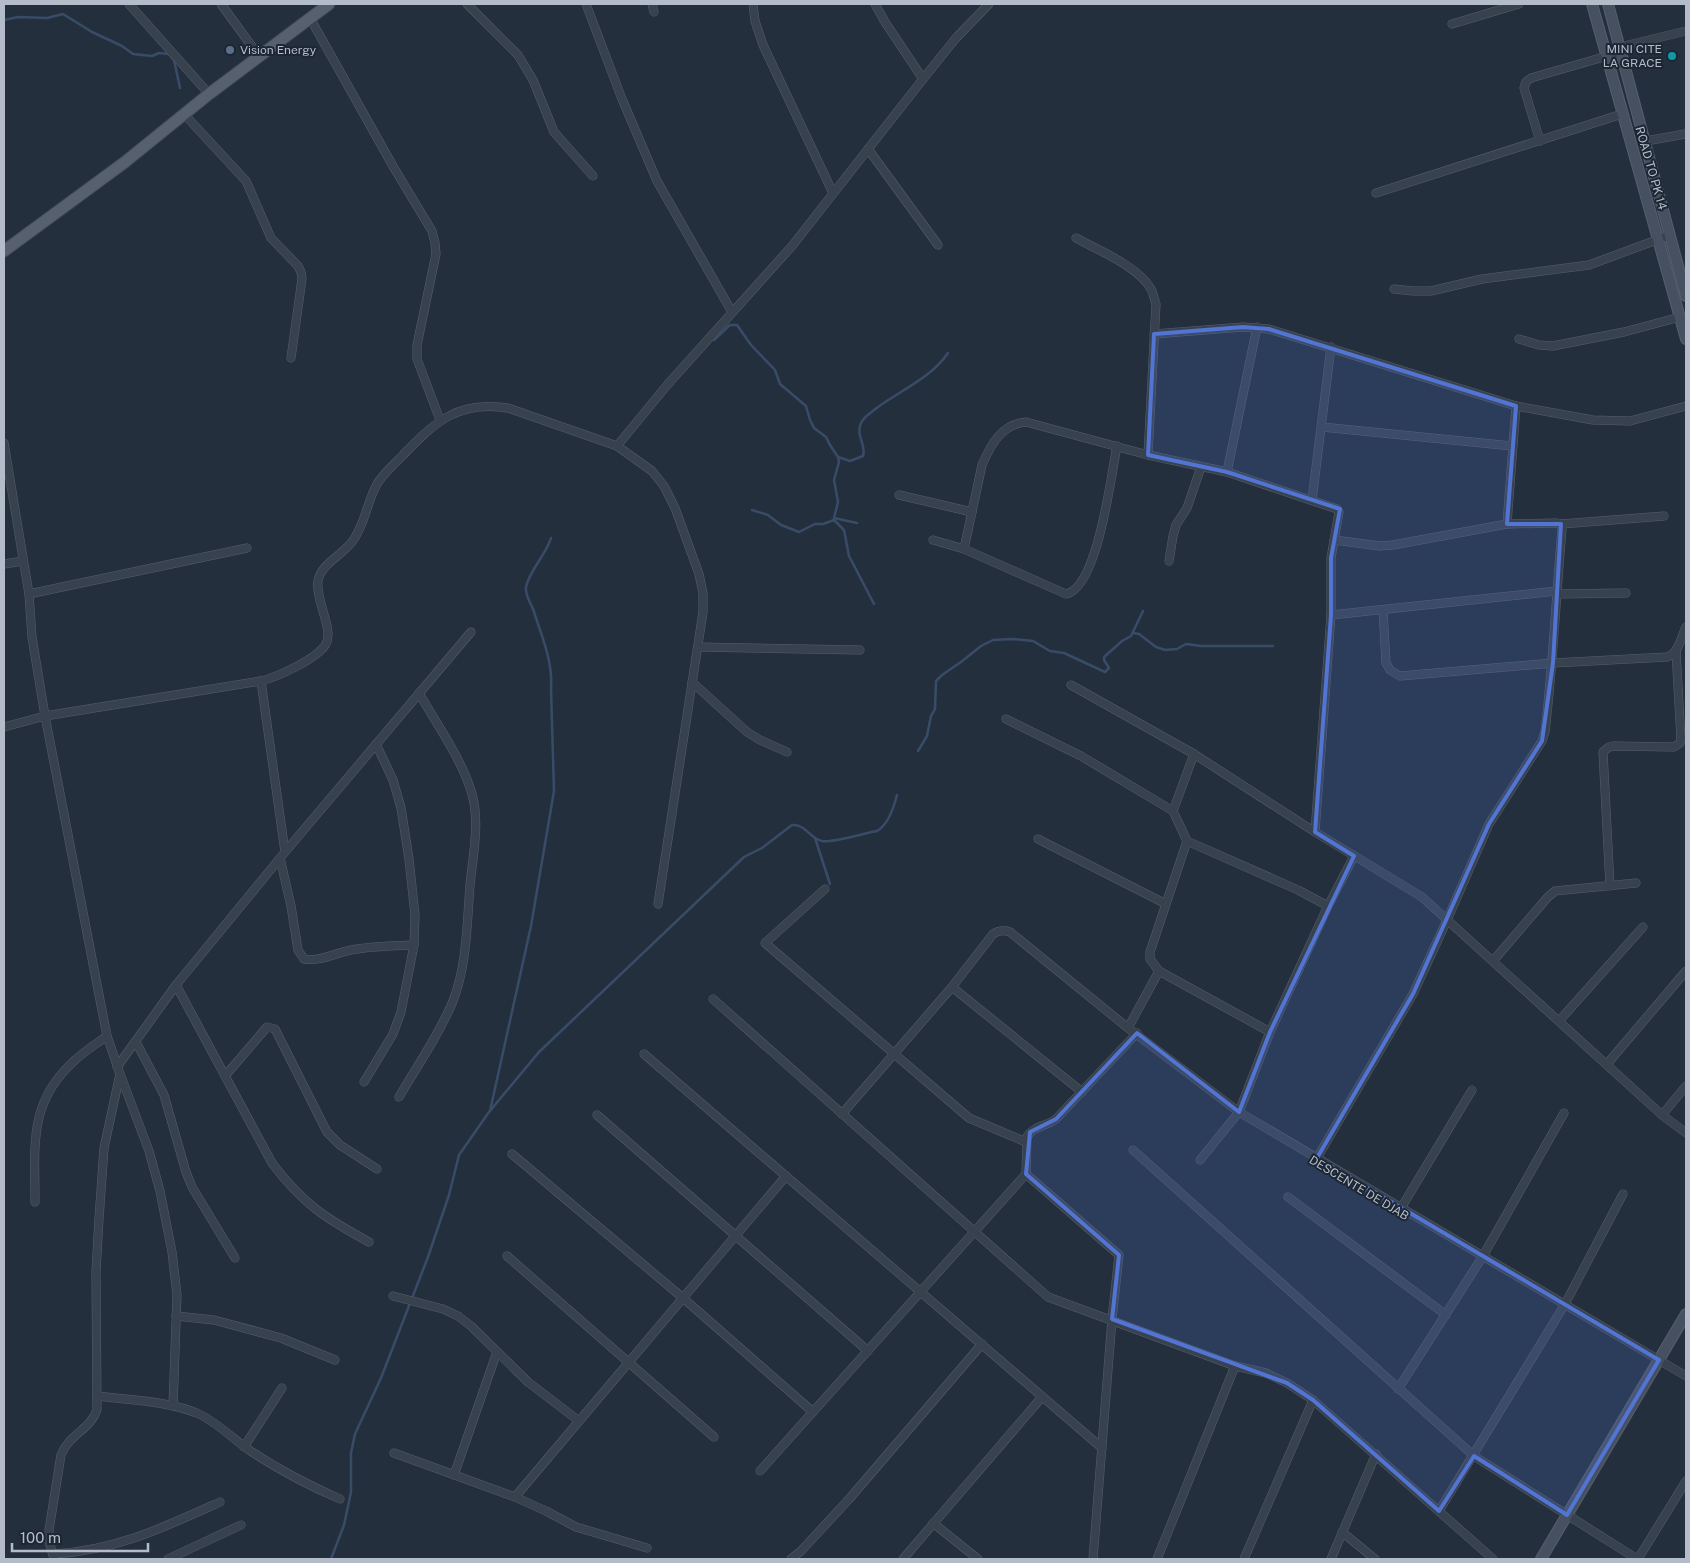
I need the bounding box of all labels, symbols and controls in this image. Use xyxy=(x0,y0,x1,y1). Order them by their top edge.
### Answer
place label: MINI CITE LA GRACE xyxy=(1603,42,1662,70)
place label: Vision Energy xyxy=(240,43,317,57)
marker: Vision Energy xyxy=(224,44,236,56)
marker: MINI CITE LA GRACE xyxy=(1666,50,1678,62)
street label: ROAD TO PK 14 xyxy=(1632,125,1670,212)
street label: DESCENTE DE DJAB xyxy=(1307,1153,1411,1223)
scale bar xyxy=(12,1520,149,1552)
text: 100 m xyxy=(20,1529,61,1546)

